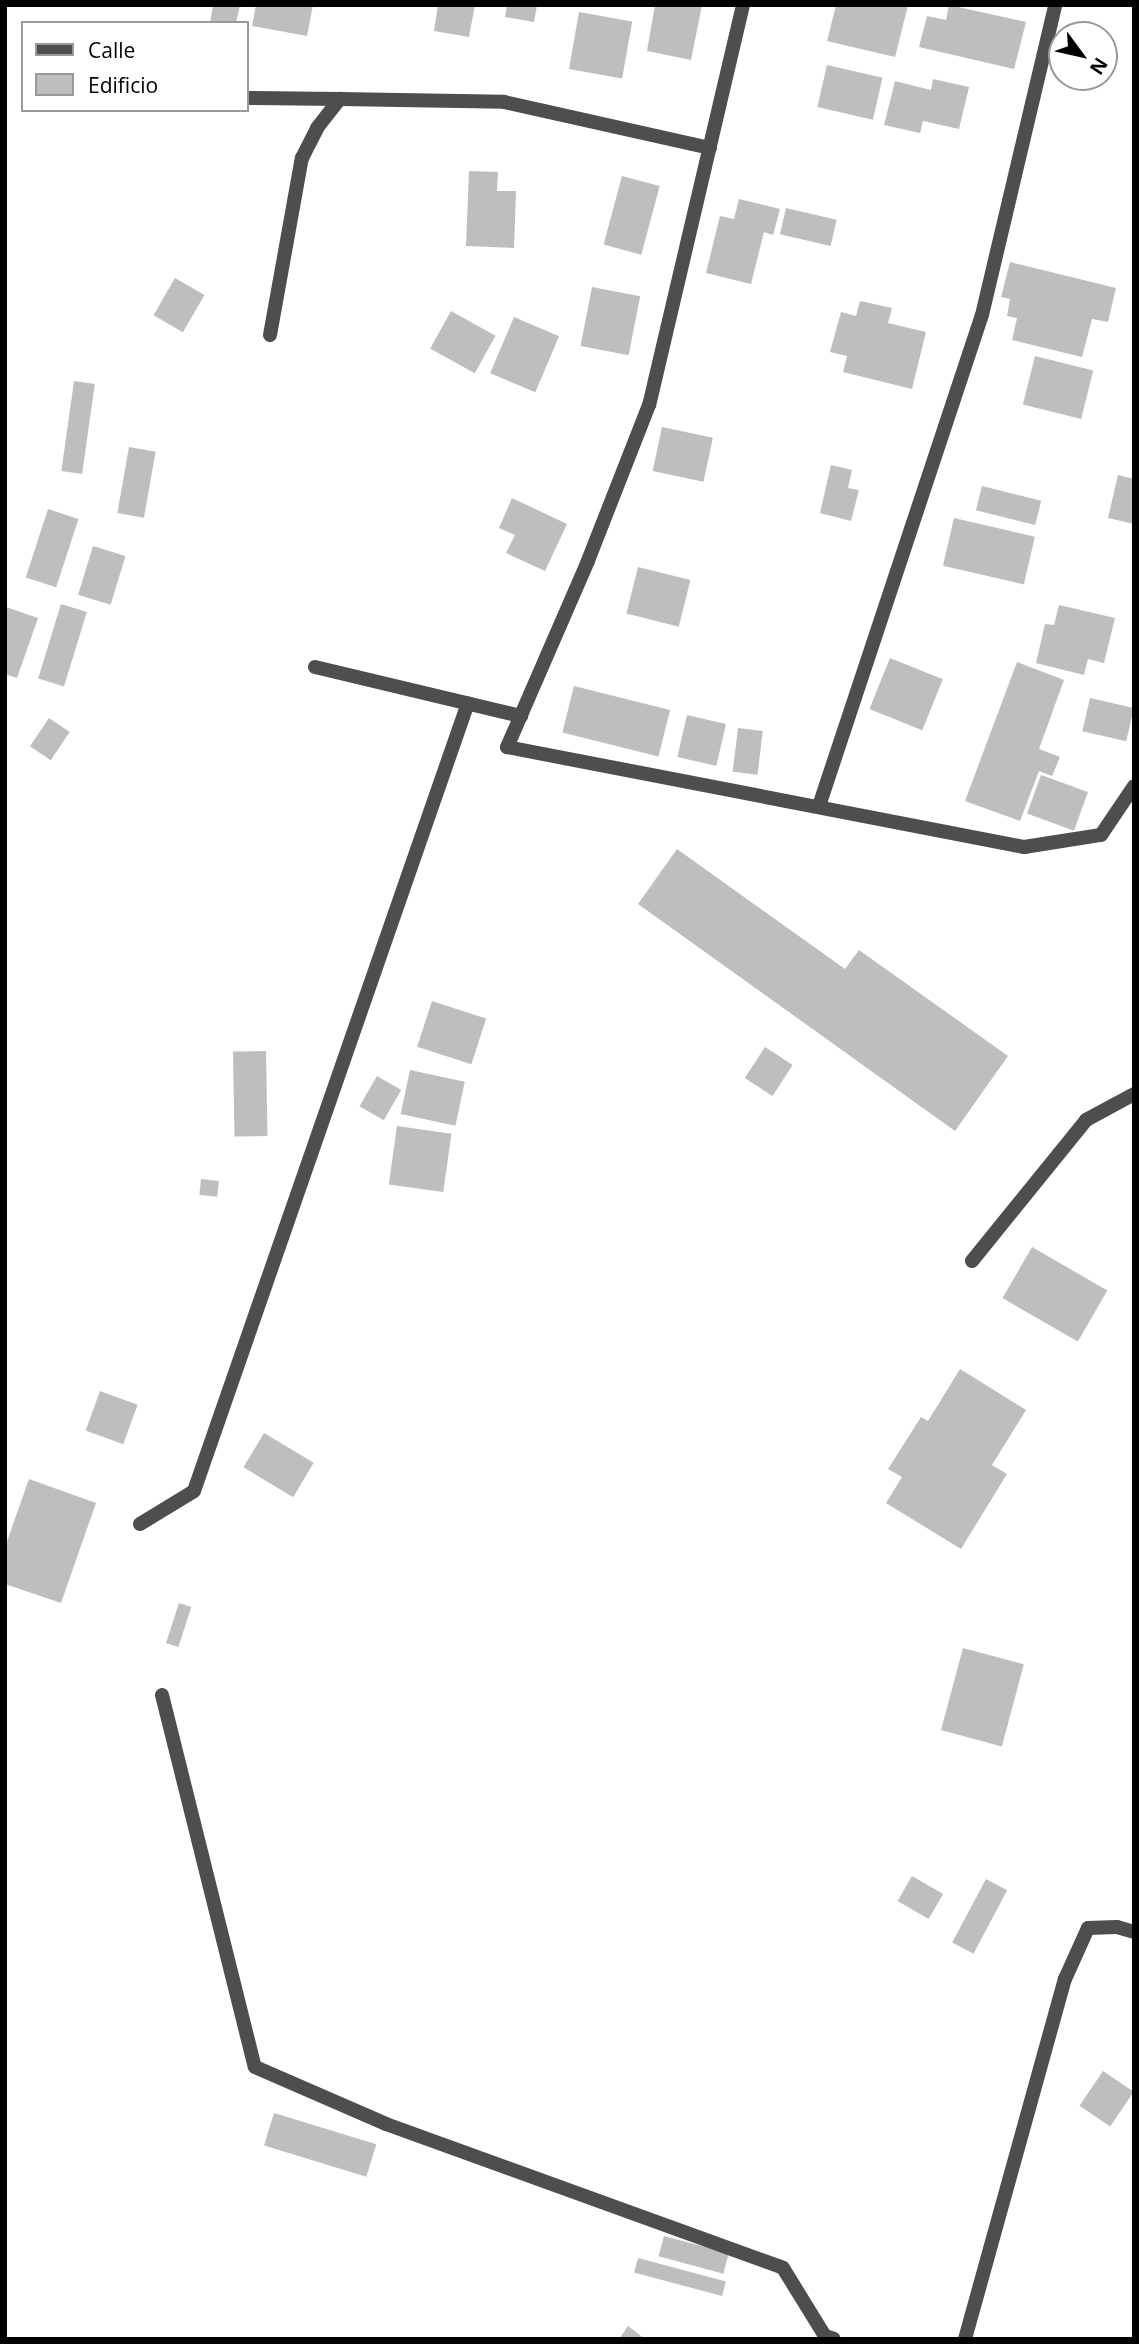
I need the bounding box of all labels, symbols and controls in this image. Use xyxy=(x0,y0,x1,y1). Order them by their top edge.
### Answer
legend xyxy=(21,21,248,112)
north arrow xyxy=(1048,21,1118,91)
text: Calle xyxy=(88,36,135,64)
text: N xyxy=(1084,53,1114,80)
text: Edificio xyxy=(88,71,158,99)

